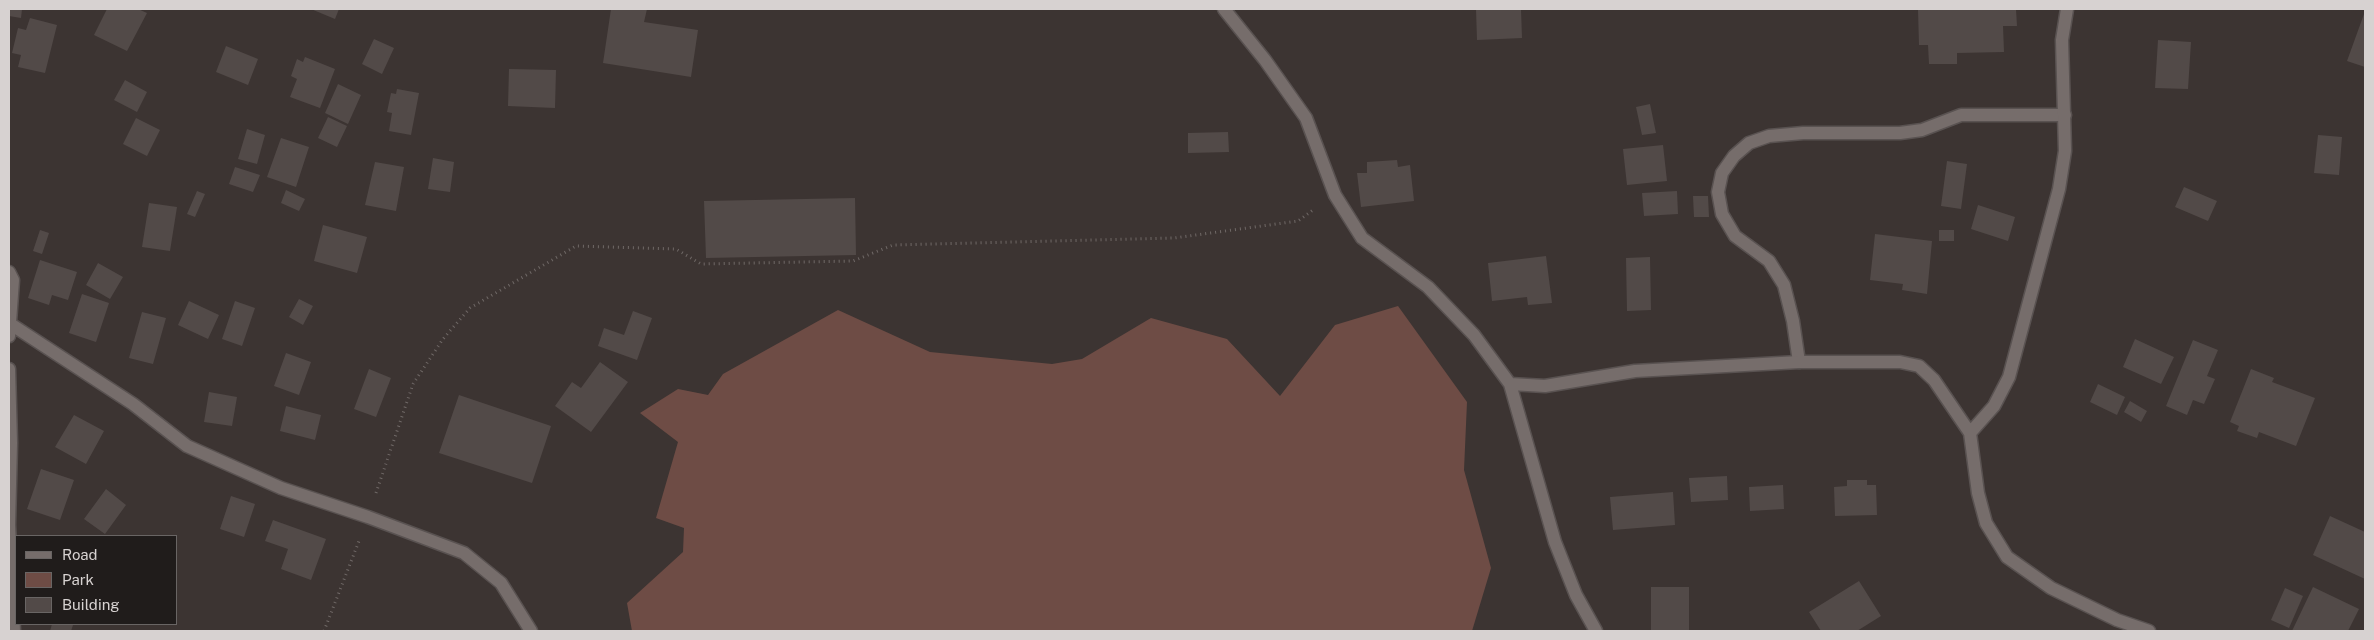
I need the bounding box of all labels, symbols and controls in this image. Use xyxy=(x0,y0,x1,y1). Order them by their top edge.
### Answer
legend xyxy=(15,535,178,625)
text: Road xyxy=(62,546,98,563)
text: Park xyxy=(62,571,94,588)
text: Building xyxy=(62,596,120,613)

